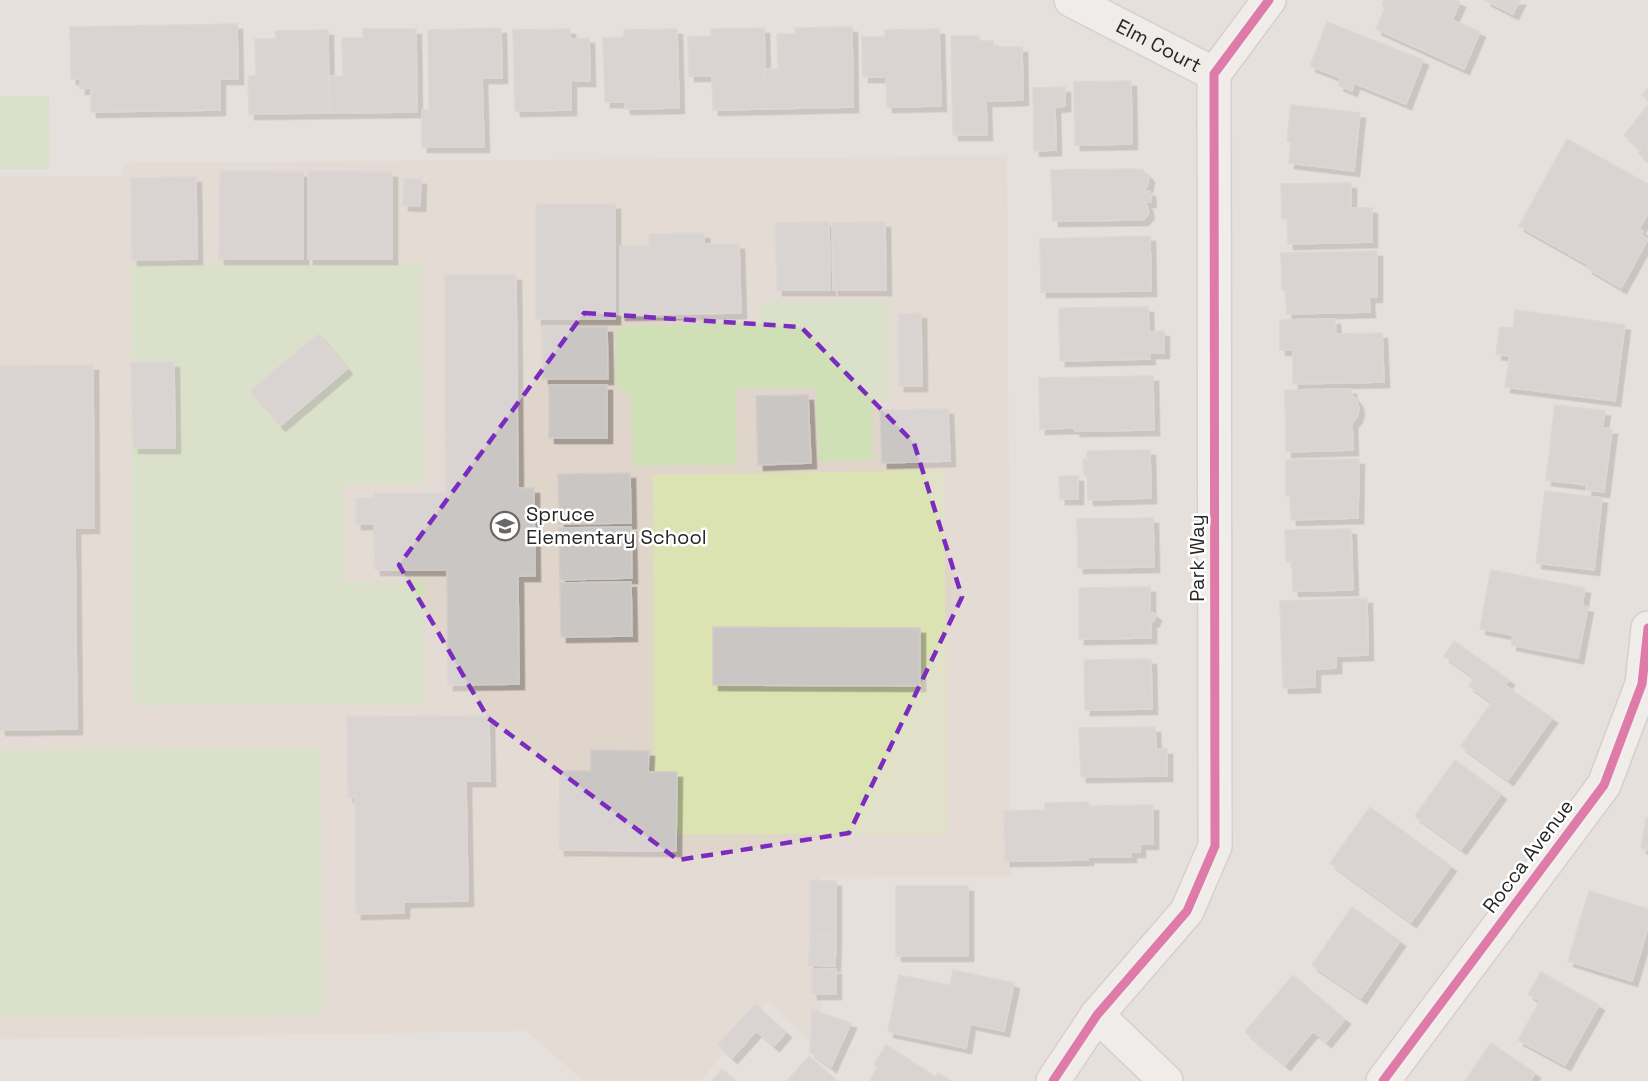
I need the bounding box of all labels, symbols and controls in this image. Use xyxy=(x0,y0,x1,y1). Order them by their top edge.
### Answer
street label: Elm Court xyxy=(1112,13,1206,78)
place label: Spruce Elementary School xyxy=(526,501,707,550)
school or university icon: Spruce Elementary School xyxy=(489,510,521,542)
street label: Park Way xyxy=(1184,514,1210,602)
street label: Rocca Avenue xyxy=(1477,794,1579,918)

